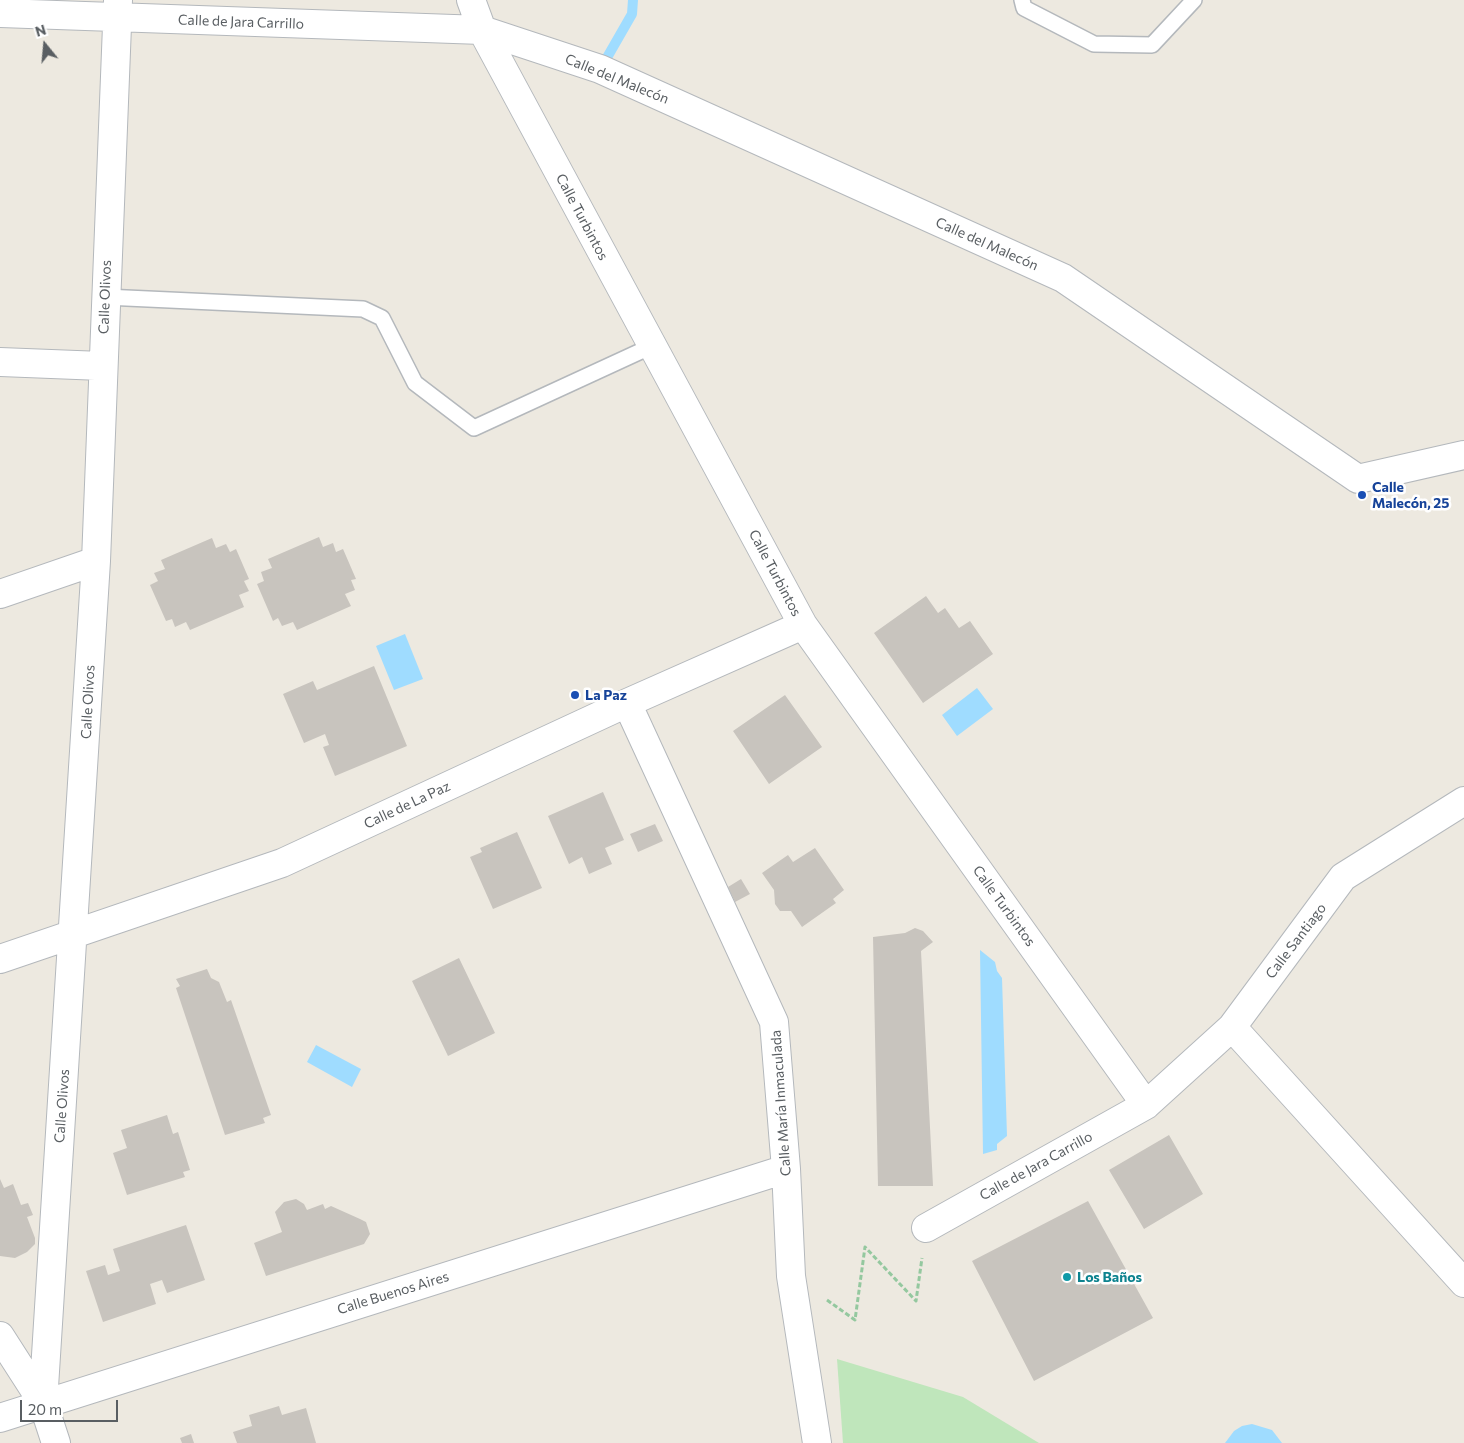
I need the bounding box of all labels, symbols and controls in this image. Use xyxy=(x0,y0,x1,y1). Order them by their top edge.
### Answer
street label: Calle de Jara Carrillo xyxy=(178,11,304,33)
north arrow xyxy=(20,20,70,70)
text: N xyxy=(33,21,48,40)
street label: Calle del Malecón xyxy=(563,50,671,108)
street label: Calle Turbintos xyxy=(552,171,612,263)
street label: Calle del Malecón xyxy=(933,214,1041,274)
street label: Calle Olivos xyxy=(95,260,115,334)
place label: Calle Malecón, 25 xyxy=(1372,479,1449,512)
marker: Calle Malecón, 25 xyxy=(1356,489,1368,501)
street label: Calle Turbintos xyxy=(745,527,805,619)
street label: Calle Olivos xyxy=(78,665,98,739)
place label: La Paz xyxy=(585,687,627,703)
marker: La Paz xyxy=(569,689,581,701)
street label: Calle de La Paz xyxy=(361,778,453,832)
street label: Calle Turbintos xyxy=(969,862,1039,950)
street label: Calle Santiago xyxy=(1262,900,1330,982)
street label: Calle María Inmaculada xyxy=(768,1029,794,1177)
street label: Calle Olivos xyxy=(51,1068,73,1144)
street label: Calle de Jara Carrillo xyxy=(977,1128,1095,1204)
street label: Calle Buenos Aires xyxy=(335,1268,451,1318)
place label: Los Baños xyxy=(1077,1269,1142,1285)
marker: Los Baños xyxy=(1061,1271,1073,1283)
scale bar xyxy=(22,1390,120,1422)
text: 20 m xyxy=(28,1400,62,1418)

